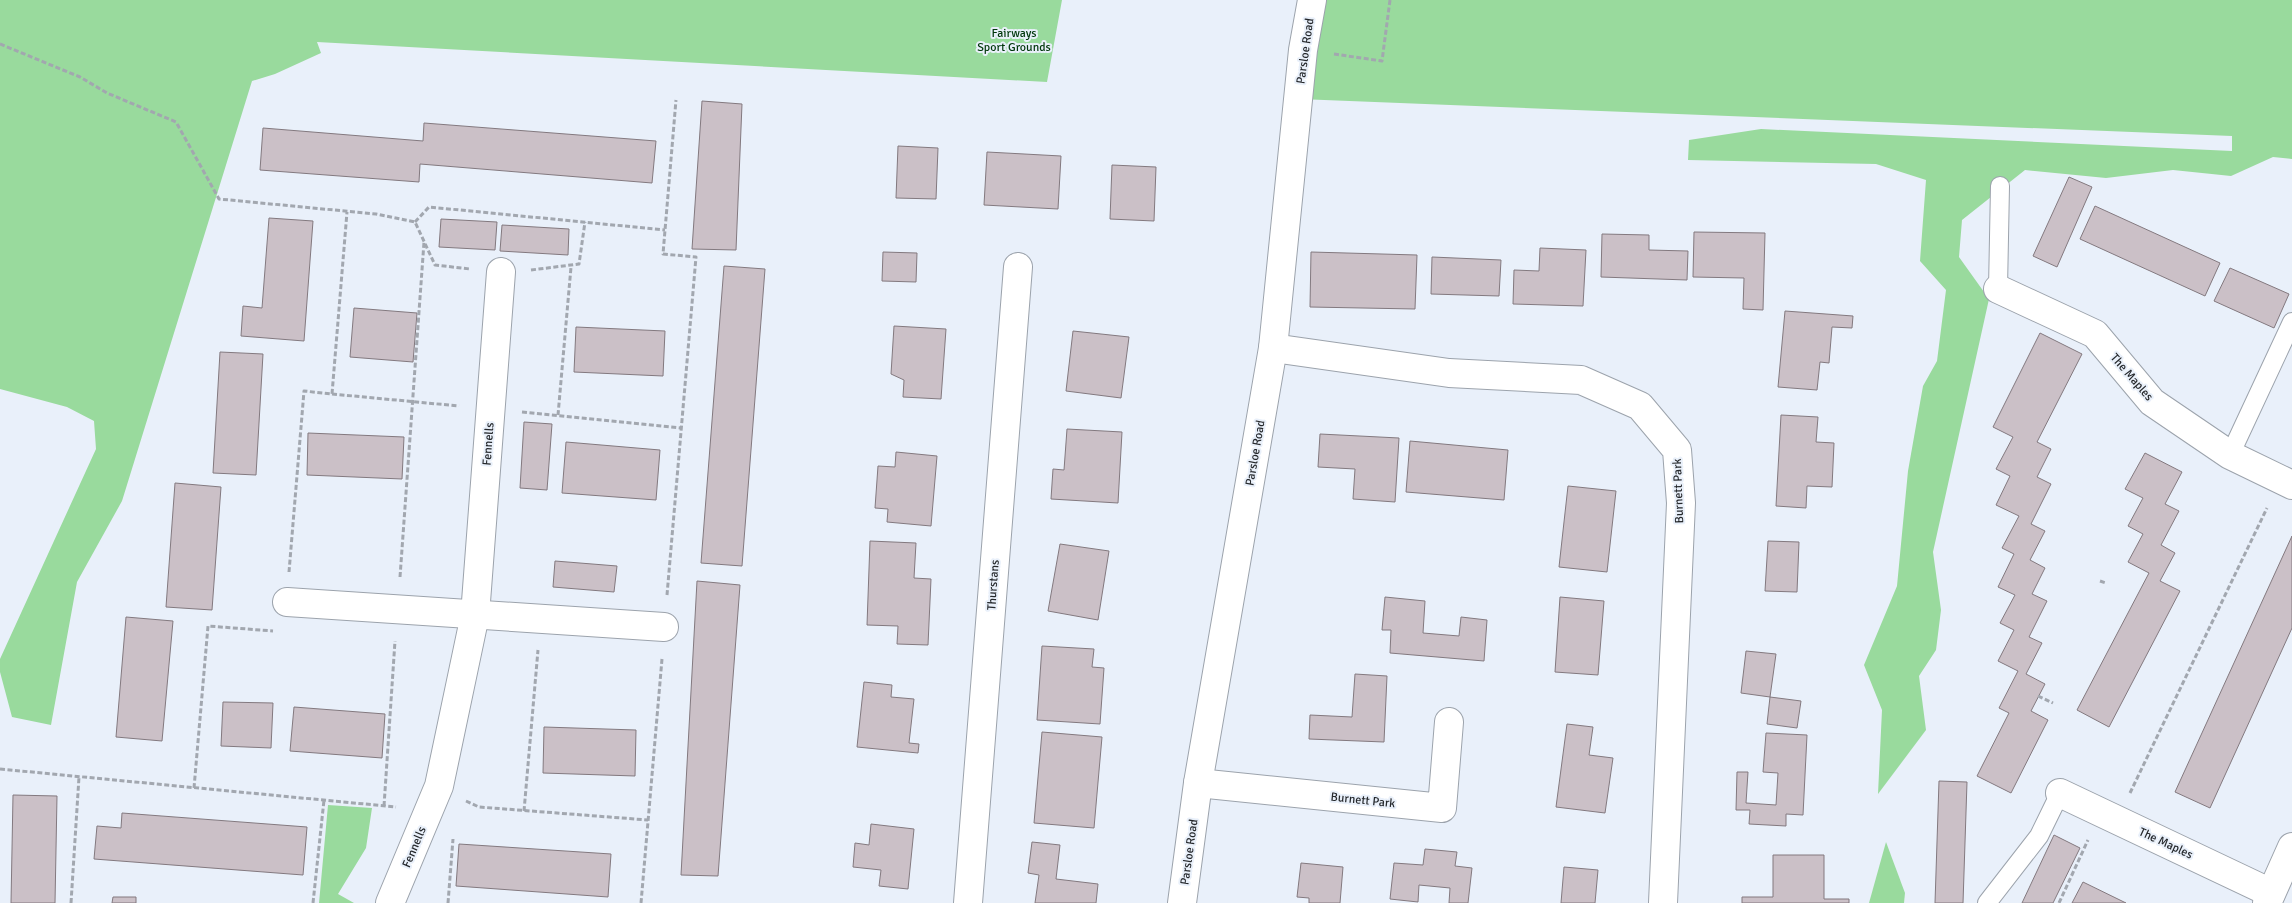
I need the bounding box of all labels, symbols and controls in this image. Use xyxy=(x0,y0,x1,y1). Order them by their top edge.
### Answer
street label: Parsloe Road xyxy=(1293,17,1318,85)
park label: Fairways Sport Grounds xyxy=(977,26,1051,55)
street label: The Maples xyxy=(2107,351,2156,404)
street label: Parsloe Road xyxy=(1242,419,1269,487)
street label: Fennells xyxy=(480,422,497,466)
street label: Burnett Park xyxy=(1670,458,1687,524)
street label: Thurstans xyxy=(984,559,1003,611)
street label: Burnett Park xyxy=(1330,790,1396,811)
street label: Parsloe Road xyxy=(1177,818,1202,886)
street label: Fennells xyxy=(399,824,430,870)
street label: The Maples xyxy=(2136,824,2195,862)

